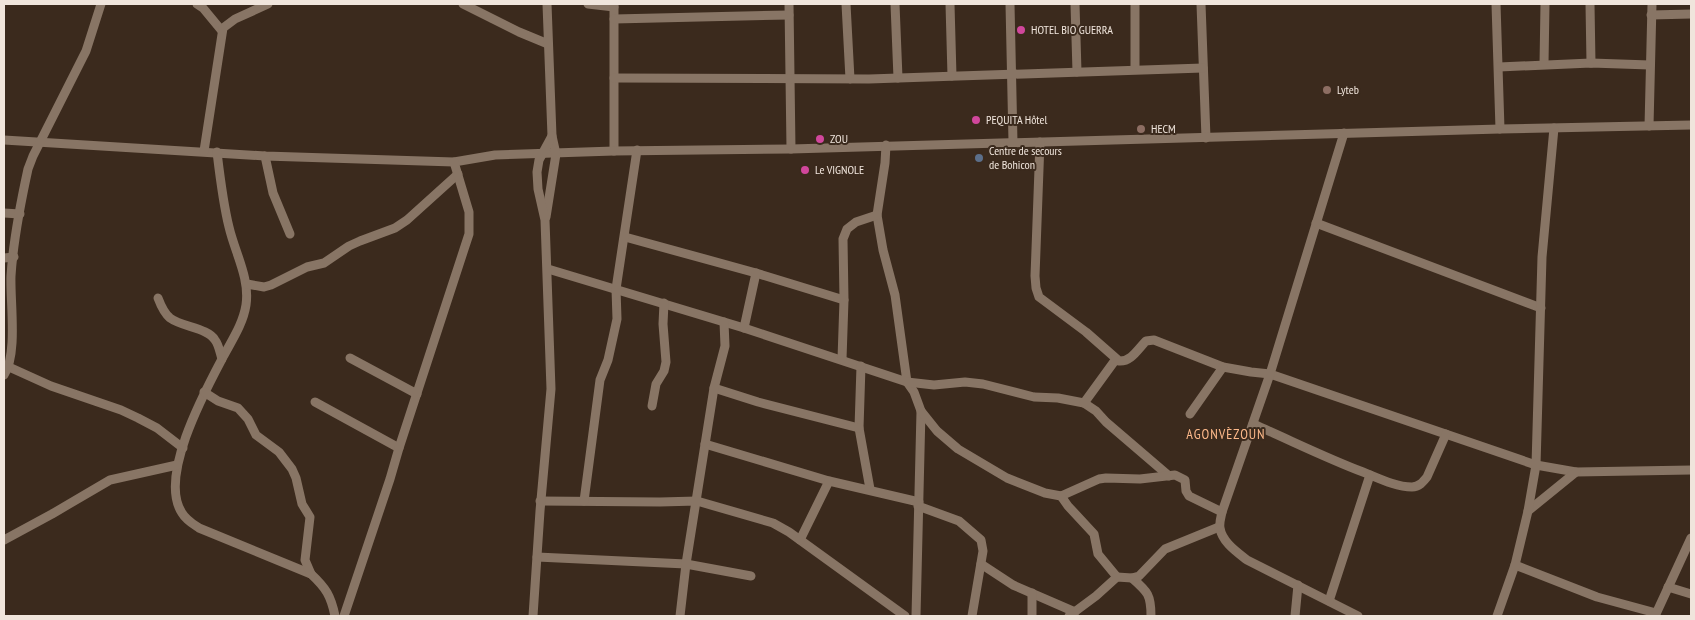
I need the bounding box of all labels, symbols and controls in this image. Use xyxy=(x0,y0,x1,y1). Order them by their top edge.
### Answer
place label: HOTEL BIO GUERRA xyxy=(1031,22,1113,37)
marker: HOTEL BIO GUERRA xyxy=(1015,24,1027,36)
place label: Lyteb xyxy=(1337,82,1359,97)
marker: Lyteb xyxy=(1321,84,1333,96)
place label: PEQUITA Hôtel xyxy=(986,112,1048,127)
marker: PEQUITA Hôtel xyxy=(970,114,982,126)
place label: HECM xyxy=(1151,121,1176,136)
marker: HECM xyxy=(1135,123,1147,135)
place label: ZOU xyxy=(830,131,848,146)
marker: ZOU xyxy=(814,133,826,145)
place label: Centre de secours de Bohicon xyxy=(989,143,1062,172)
marker: Centre de secours de Bohicon xyxy=(973,152,985,164)
place label: Le VIGNOLE xyxy=(815,162,864,177)
marker: Le VIGNOLE xyxy=(799,164,811,176)
district label: AGONVÈZOUN xyxy=(1186,425,1266,443)

